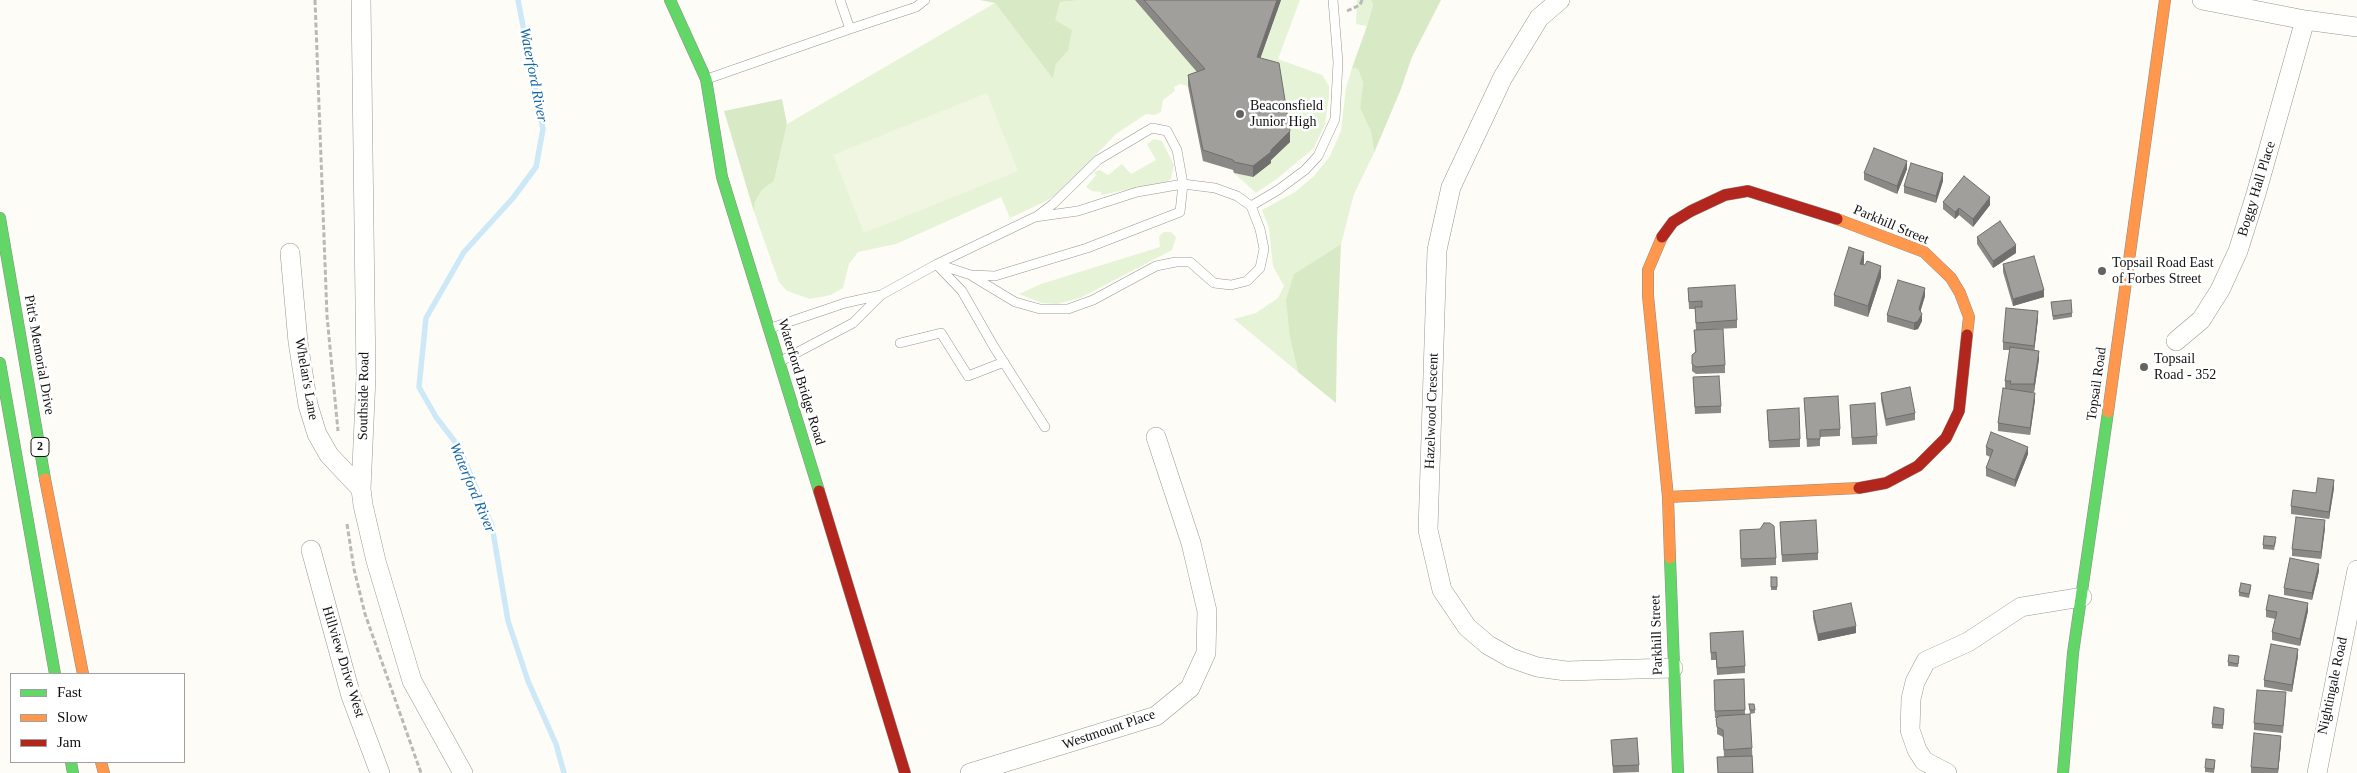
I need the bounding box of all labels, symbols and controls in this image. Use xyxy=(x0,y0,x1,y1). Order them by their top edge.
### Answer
water label: Waterford River xyxy=(515,26,551,124)
place label: Beaconsfield Junior High xyxy=(1250,98,1323,130)
marker: Beaconsfield Junior High xyxy=(1234,108,1246,120)
street label: Boggy Hall Place xyxy=(2235,139,2279,239)
street label: Parkhill Street xyxy=(1851,202,1931,248)
place label: Topsail Road East of Forbes Street xyxy=(2112,255,2214,288)
marker: Topsail Road East of Forbes Street xyxy=(2096,265,2108,277)
street label: Pitt's Memorial Drive xyxy=(20,294,58,416)
street label: Waterford Bridge Road xyxy=(774,317,828,447)
street label: Whelan's Lane xyxy=(291,337,321,421)
street label: Topsail Road xyxy=(2084,346,2110,422)
place label: Topsail Road - 352 xyxy=(2154,351,2216,384)
street label: Southside Road xyxy=(355,352,373,440)
street label: Hazelwood Crescent xyxy=(1422,353,1442,469)
marker: Topsail Road - 352 xyxy=(2138,361,2150,373)
road number: 2 xyxy=(31,438,49,457)
water label: Waterford River xyxy=(445,440,499,536)
street label: Parkhill Street xyxy=(1647,594,1667,676)
street label: Hillview Drive West xyxy=(318,604,368,720)
street label: Nightingale Road xyxy=(2314,636,2352,736)
legend xyxy=(10,673,185,763)
text: Fast xyxy=(57,684,82,700)
street label: Westmount Place xyxy=(1060,706,1158,754)
text: Slow xyxy=(57,709,88,725)
text: Jam xyxy=(57,734,81,750)

